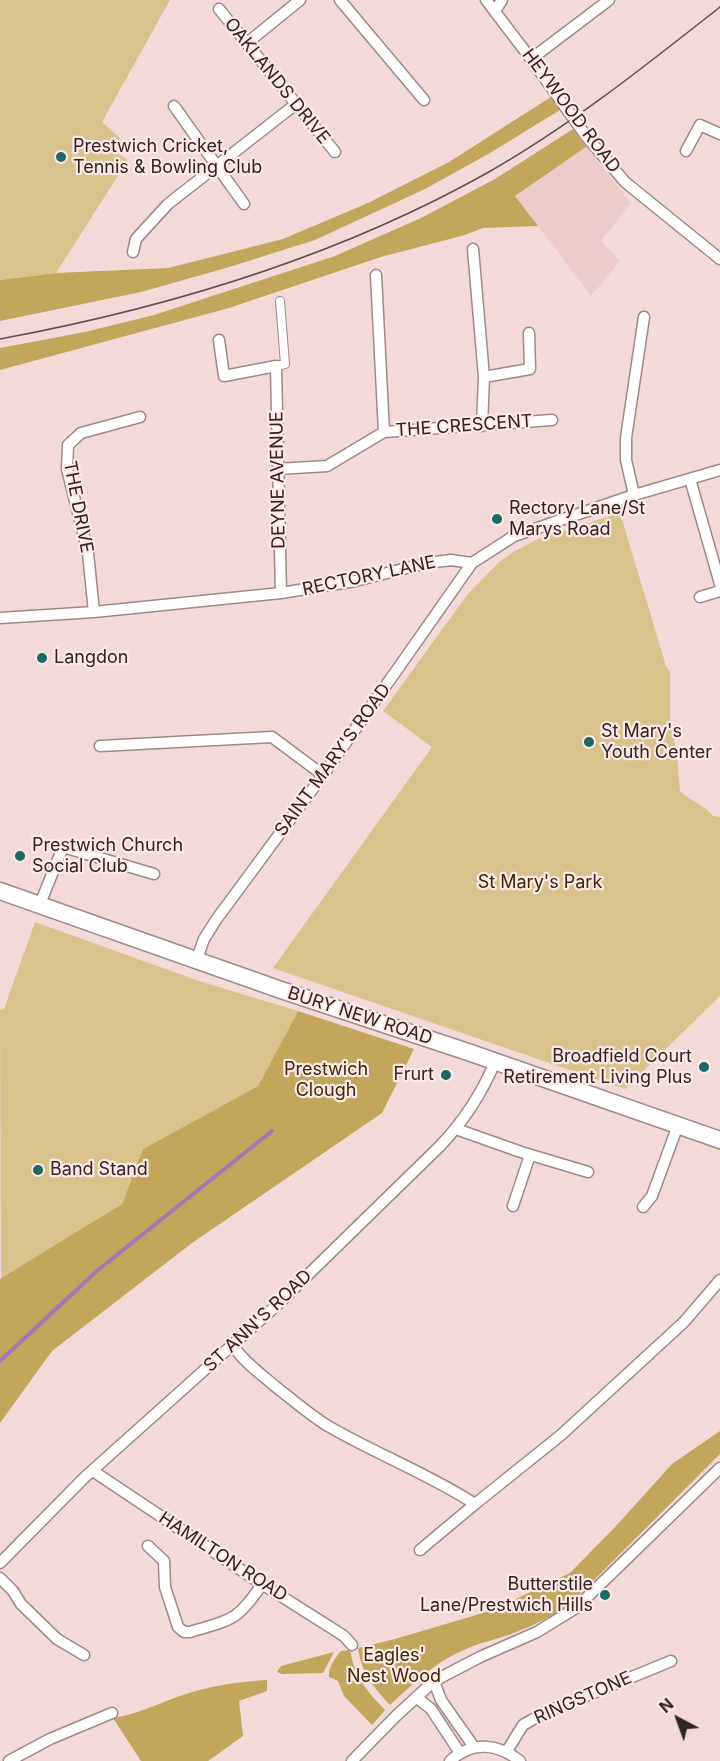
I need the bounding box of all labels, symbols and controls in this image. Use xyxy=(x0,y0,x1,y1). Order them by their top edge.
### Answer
street label: OAKLANDS DRIVE xyxy=(219,14,335,148)
street label: HEYWOOD ROAD xyxy=(517,45,625,177)
place label: Prestwich Cricket, Tennis & Bowling Club xyxy=(73,136,262,178)
marker: Prestwich Cricket, Tennis & Bowling Club xyxy=(54,150,68,164)
street label: THE CRESCENT xyxy=(395,410,533,442)
street label: DEYNE AVENUE xyxy=(266,411,290,549)
street label: THE DRIVE xyxy=(58,459,98,555)
place label: Rectory Lane/St Marys Road xyxy=(509,498,645,540)
marker: Rectory Lane/St Marys Road xyxy=(490,512,504,526)
street label: RECTORY LANE xyxy=(300,551,438,601)
place label: Langdon xyxy=(54,647,128,669)
marker: Langdon xyxy=(35,651,49,665)
street label: SAINT MARY'S ROAD xyxy=(270,680,396,840)
place label: St Mary's Youth Center xyxy=(601,721,712,764)
marker: St Mary's Youth Center xyxy=(582,735,596,749)
place label: Prestwich Church Social Club xyxy=(32,835,183,878)
marker: Prestwich Church Social Club xyxy=(13,849,27,863)
park label: St Mary's Park xyxy=(478,872,602,894)
street label: BURY NEW ROAD xyxy=(285,982,435,1050)
place label: Broadfield Court Retirement Living Plus xyxy=(503,1046,692,1088)
park label: Prestwich Clough xyxy=(284,1059,368,1102)
marker: Broadfield Court Retirement Living Plus xyxy=(697,1060,711,1074)
place label: Frurt xyxy=(394,1064,434,1086)
marker: Frurt xyxy=(439,1068,453,1082)
place label: Band Stand xyxy=(50,1159,148,1181)
marker: Band Stand xyxy=(31,1163,45,1177)
street label: ST ANN'S ROAD xyxy=(199,1265,317,1377)
street label: HAMILTON ROAD xyxy=(155,1507,291,1607)
place label: Butterstile Lane/Prestwich Hills xyxy=(420,1574,593,1616)
marker: Butterstile Lane/Prestwich Hills xyxy=(598,1588,612,1602)
park label: Eagles' Nest Wood xyxy=(347,1645,441,1688)
street label: RINGSTONE xyxy=(531,1667,635,1729)
north arrow xyxy=(648,1689,708,1749)
text: N xyxy=(655,1694,677,1717)

